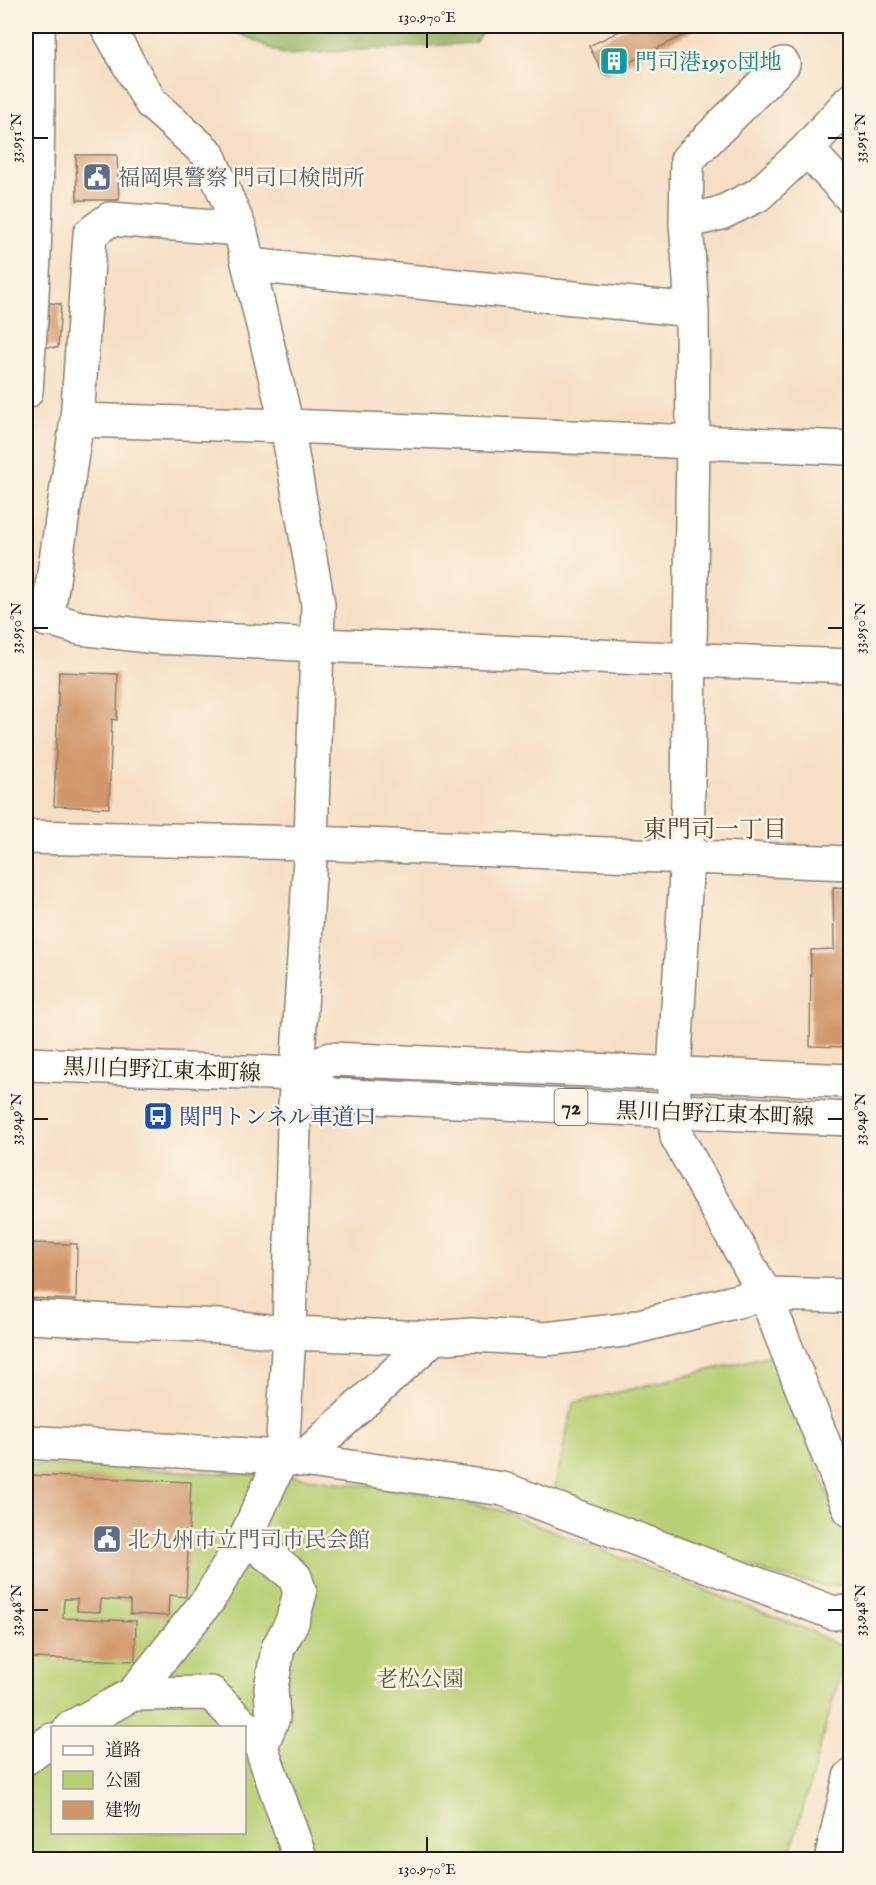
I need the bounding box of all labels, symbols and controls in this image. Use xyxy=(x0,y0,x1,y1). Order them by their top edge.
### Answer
text: 130.970°E xyxy=(398,8,456,27)
building icon: 門司港1950団地 xyxy=(598,45,630,77)
place label: 門司港1950団地 xyxy=(635,49,782,77)
text: 33.951°N xyxy=(7,113,26,163)
text: 33.951°N xyxy=(851,113,870,163)
public building icon: 福岡県警察 門司口検問所 xyxy=(81,161,113,193)
place label: 福岡県警察 門司口検問所 xyxy=(118,165,365,193)
text: 33.950°N xyxy=(7,602,26,654)
text: 33.950°N xyxy=(851,602,870,654)
district label: 東門司一丁目 xyxy=(643,815,787,846)
street label: 黒川白野江東本町線 xyxy=(62,1054,261,1088)
road number: 72 xyxy=(554,1089,588,1125)
text: 33.949°N xyxy=(7,1093,26,1145)
text: 33.949°N xyxy=(851,1093,870,1145)
street label: 黒川白野江東本町線 xyxy=(615,1098,814,1132)
bus stop icon: 関門トンネル車道口 xyxy=(142,1100,174,1132)
place label: 関門トンネル車道口 xyxy=(179,1104,376,1132)
public building icon: 北九州市立門司市民会館 xyxy=(91,1523,123,1555)
place label: 北九州市立門司市民会館 xyxy=(128,1527,370,1555)
text: 33.948°N xyxy=(7,1584,26,1636)
text: 33.948°N xyxy=(851,1584,870,1636)
park label: 老松公園 xyxy=(376,1666,464,1694)
legend xyxy=(51,1726,246,1834)
text: 道路 xyxy=(105,1740,141,1763)
text: 公園 xyxy=(105,1770,141,1793)
text: 建物 xyxy=(105,1800,141,1823)
text: 130.970°E xyxy=(398,1860,456,1879)

